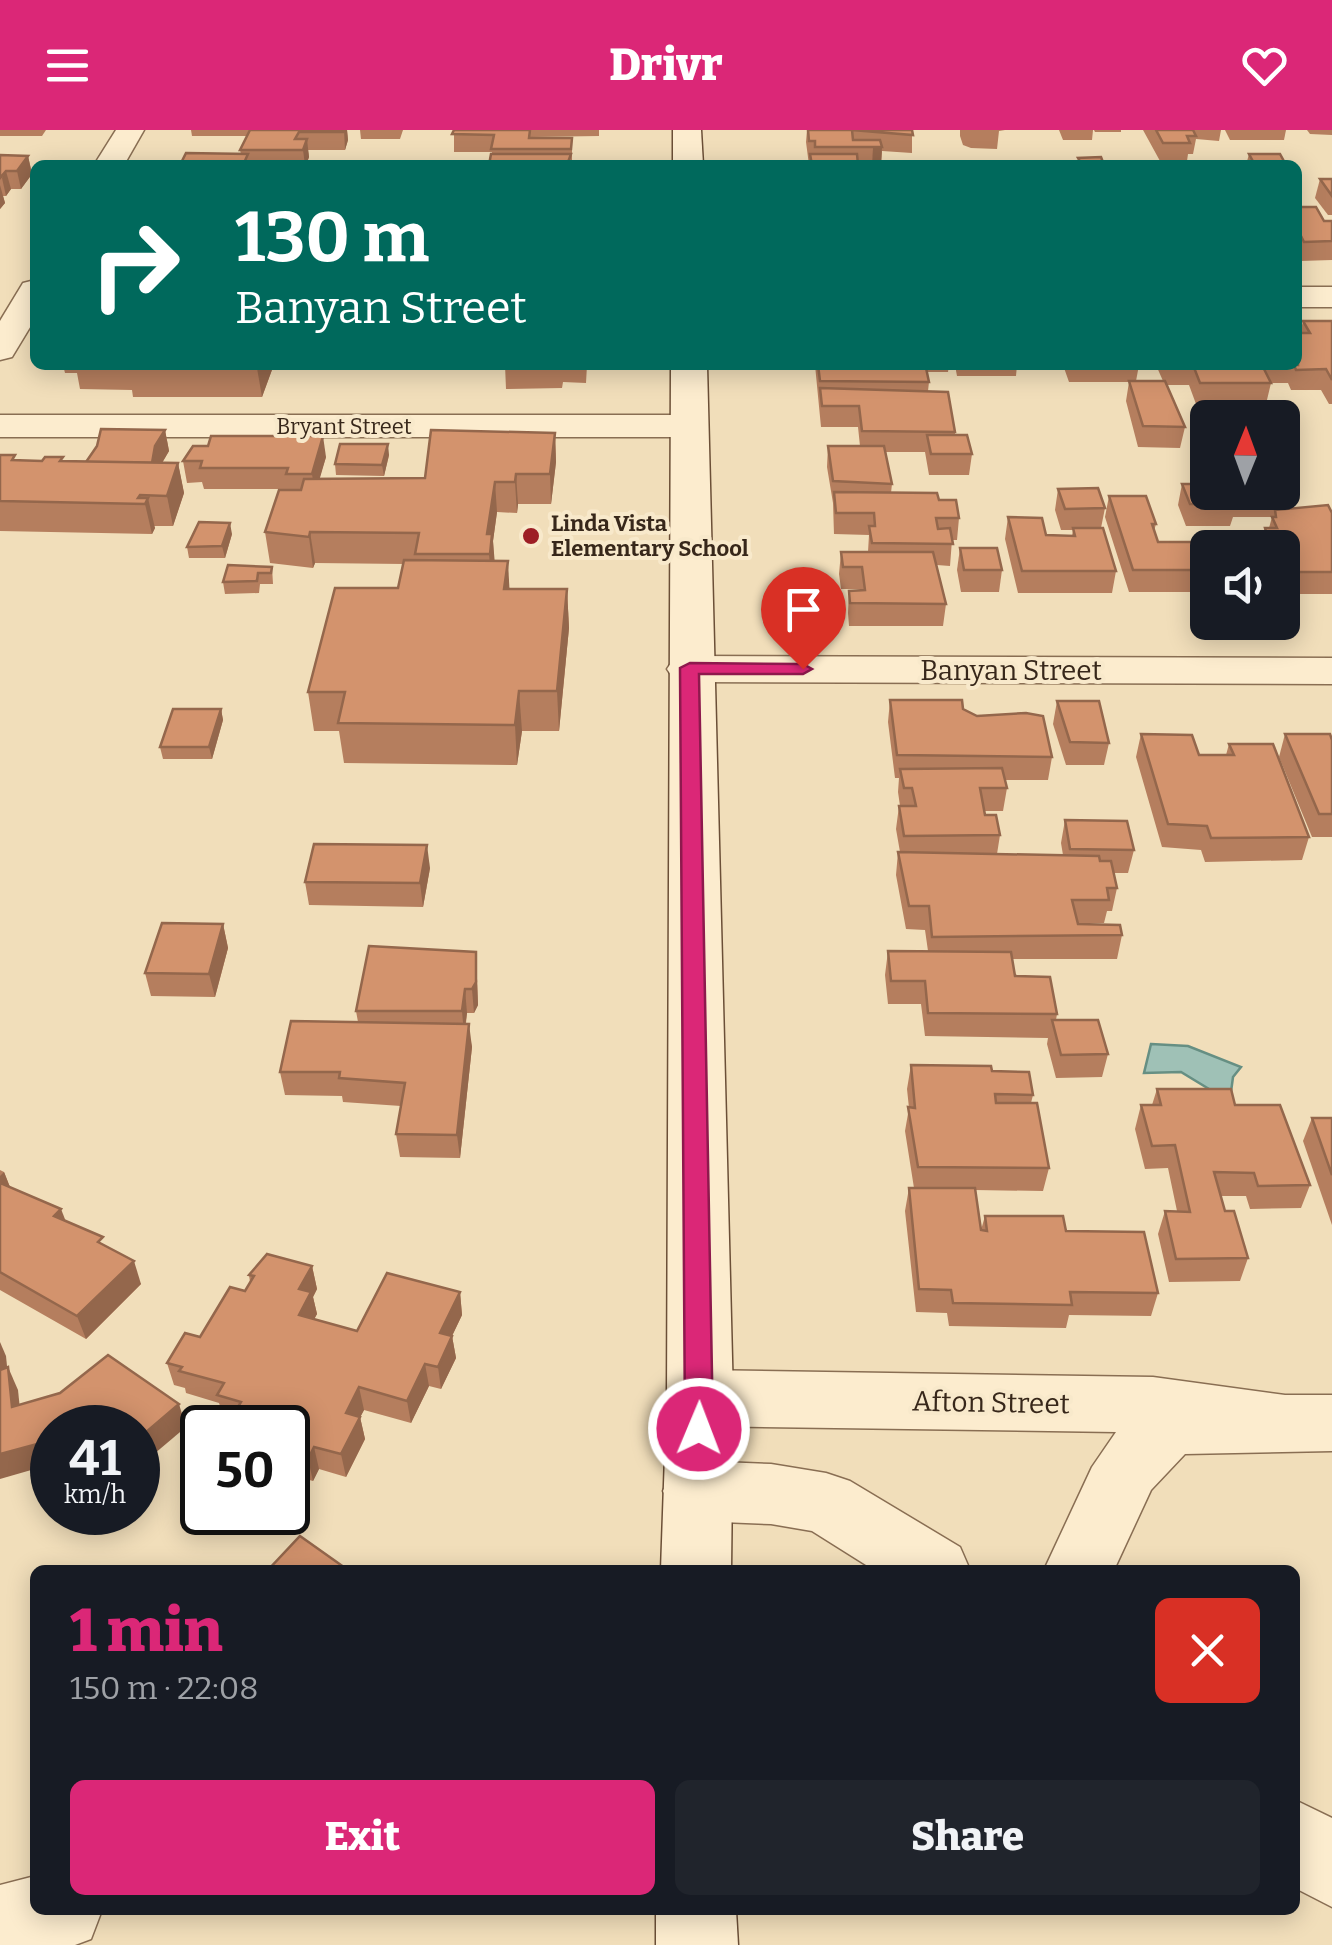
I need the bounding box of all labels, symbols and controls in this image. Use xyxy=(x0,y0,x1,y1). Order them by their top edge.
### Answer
icon: menu xyxy=(40,38,95,93)
text: Drivr xyxy=(609,38,723,92)
icon: heart xyxy=(1237,38,1292,93)
text: 130 m xyxy=(235,196,429,280)
icon: right xyxy=(70,200,200,330)
text: Banyan Street xyxy=(235,281,527,335)
north arrow xyxy=(1190,400,1300,510)
map controls xyxy=(1190,400,1300,640)
street label: Bryant Street xyxy=(276,413,412,440)
place label: Linda Vista Elementary School xyxy=(551,510,749,562)
marker: Linda Vista Elementary School xyxy=(520,525,542,547)
button: sound xyxy=(1190,530,1300,640)
pin xyxy=(761,567,846,670)
icon: arrive xyxy=(776,582,831,637)
street label: Banyan Street xyxy=(920,654,1102,687)
position arrow xyxy=(647,1377,751,1481)
street label: Afton Street xyxy=(912,1385,1070,1420)
speed limit sign: 50 xyxy=(180,1405,310,1535)
text: 41 xyxy=(69,1428,121,1488)
text: km/h xyxy=(64,1480,126,1510)
text: 1 min xyxy=(70,1595,223,1667)
button: close xyxy=(1155,1598,1260,1703)
text: 150 m · 22:08 xyxy=(70,1669,258,1707)
button: Exit xyxy=(70,1780,655,1895)
button: Share xyxy=(675,1780,1260,1895)

